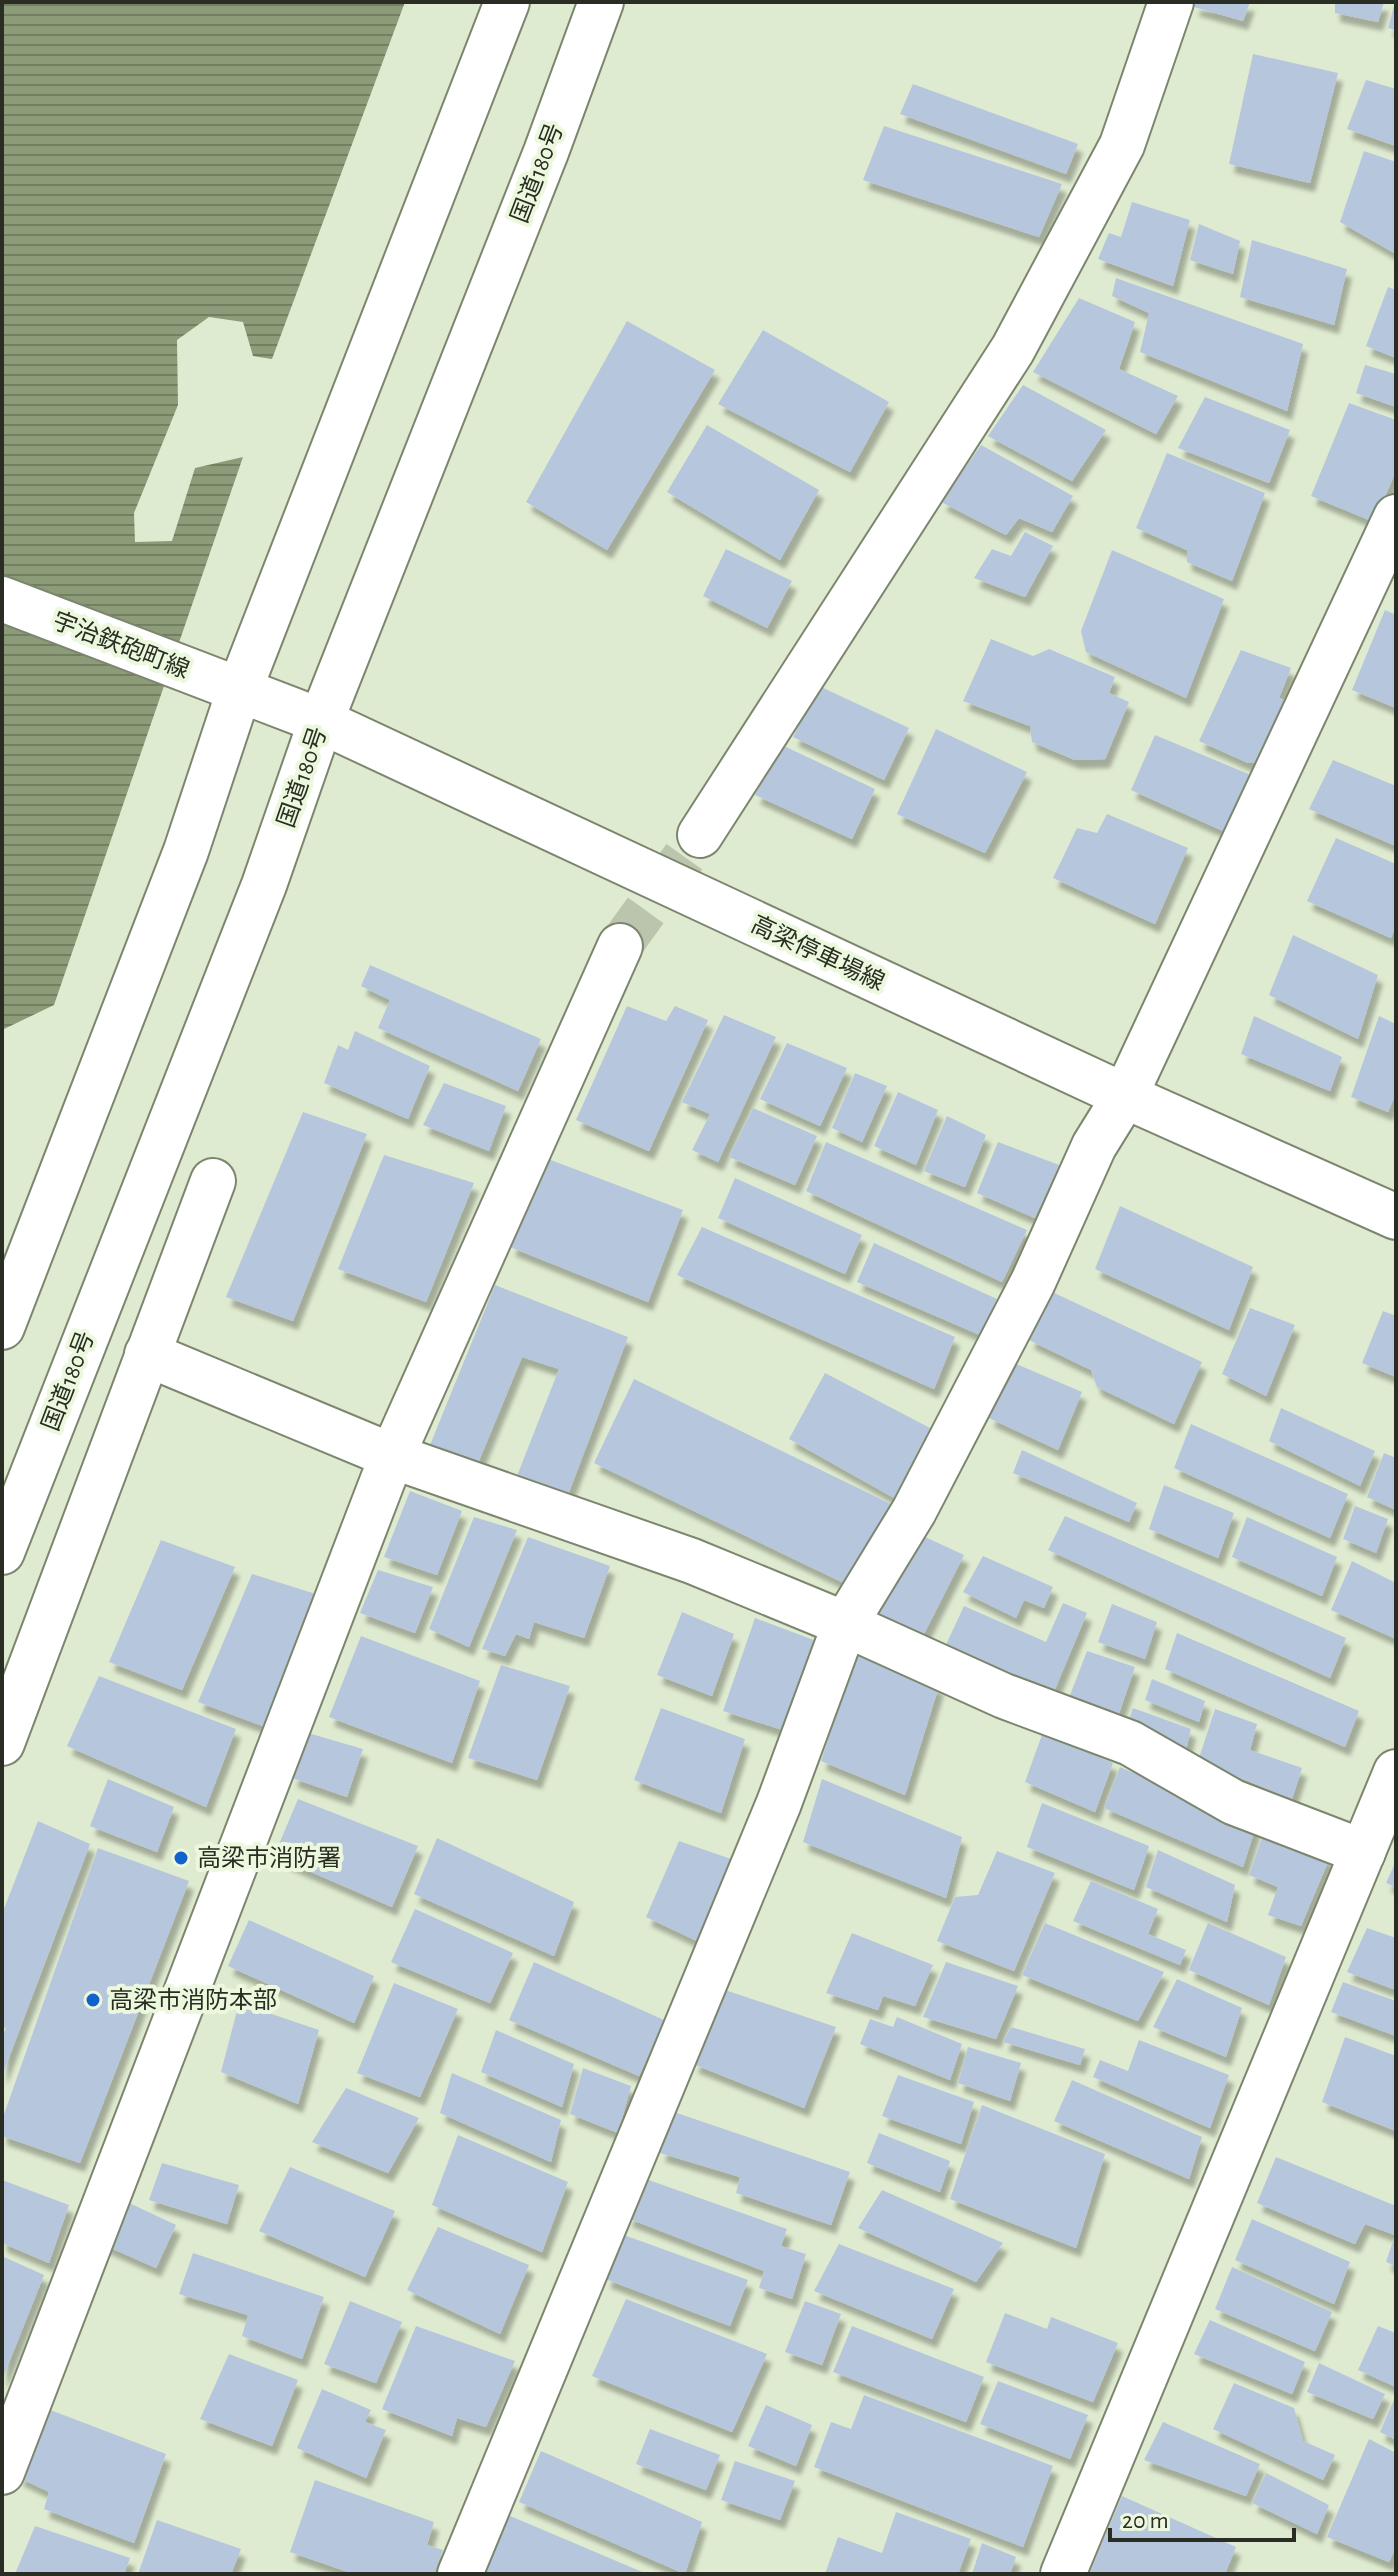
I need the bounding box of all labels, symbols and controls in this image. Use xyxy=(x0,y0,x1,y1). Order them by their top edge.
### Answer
street label: 国道180号 xyxy=(506,120,568,226)
street label: 宇治鉄砲町線 xyxy=(49,607,193,683)
street label: 国道180号 xyxy=(273,723,331,831)
street label: 高梁停車場線 xyxy=(747,911,889,995)
street label: 国道180号 xyxy=(37,1328,99,1434)
place label: 高梁市消防署 xyxy=(197,1845,341,1871)
marker: 高梁市消防署 xyxy=(172,1849,190,1867)
place label: 高梁市消防本部 xyxy=(109,1987,277,2013)
marker: 高梁市消防本部 xyxy=(84,1991,102,2009)
scale bar xyxy=(1110,2492,1294,2542)
text: 20 m xyxy=(1122,2509,1169,2533)

